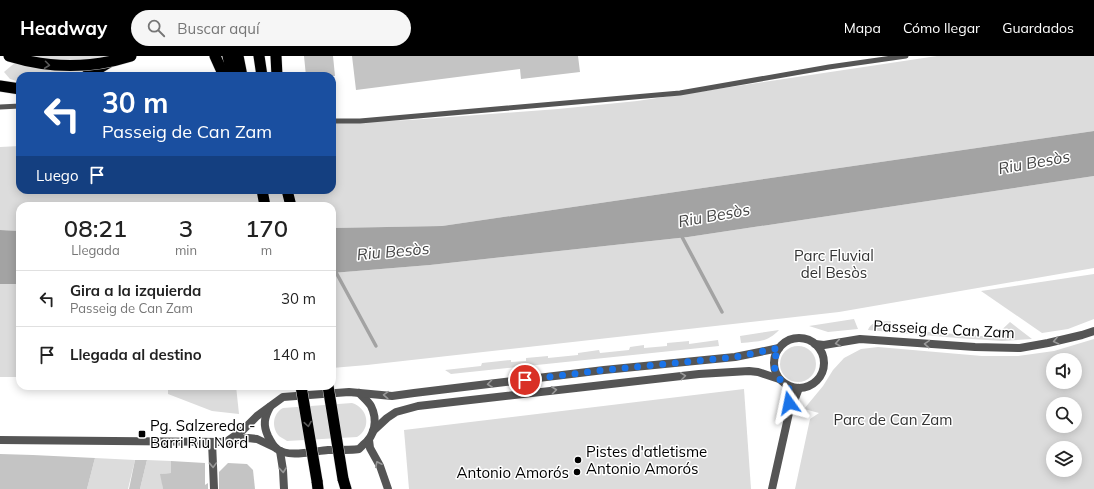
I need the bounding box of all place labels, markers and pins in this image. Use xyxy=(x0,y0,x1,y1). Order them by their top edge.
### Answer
pin xyxy=(508,363,542,397)
place label: Pg. Salzereda - Barri Riu Nord xyxy=(150,416,255,452)
marker: Pg. Salzereda - Barri Riu Nord xyxy=(137,429,147,439)
place label: Pistes d'atletisme Antonio Amorós xyxy=(586,442,707,478)
marker: Pistes d'atletisme Antonio Amorós xyxy=(573,455,583,465)
place label: Antonio Amorós xyxy=(456,463,569,482)
marker: Antonio Amorós xyxy=(572,467,582,477)

